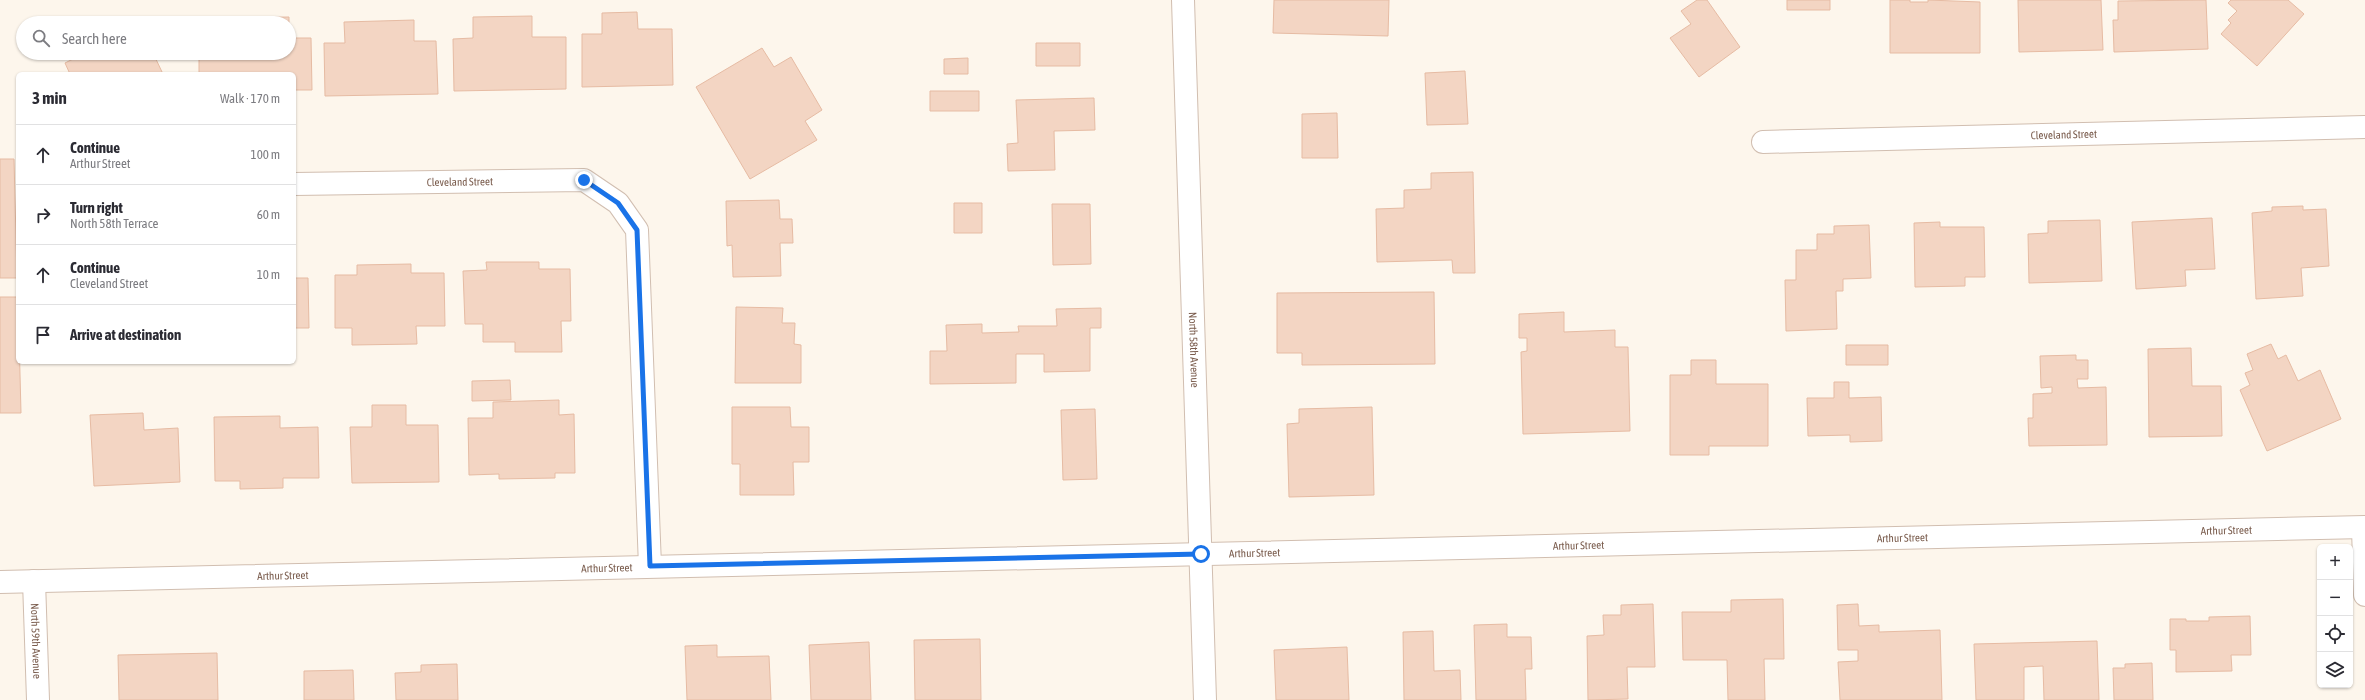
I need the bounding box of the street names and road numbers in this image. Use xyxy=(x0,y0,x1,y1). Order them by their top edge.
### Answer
street label: Cleveland Street xyxy=(2031,128,2097,141)
street label: Cleveland Street xyxy=(427,175,493,188)
street label: North 58th Avenue xyxy=(1187,312,1201,388)
street label: Arthur Street xyxy=(2201,524,2252,537)
street label: Arthur Street xyxy=(1877,531,1928,544)
street label: Arthur Street xyxy=(1553,539,1604,552)
street label: Arthur Street xyxy=(1229,546,1280,559)
street label: Arthur Street xyxy=(581,561,633,574)
street label: Arthur Street xyxy=(257,569,309,582)
street label: North 59th Avenue xyxy=(29,603,43,679)

